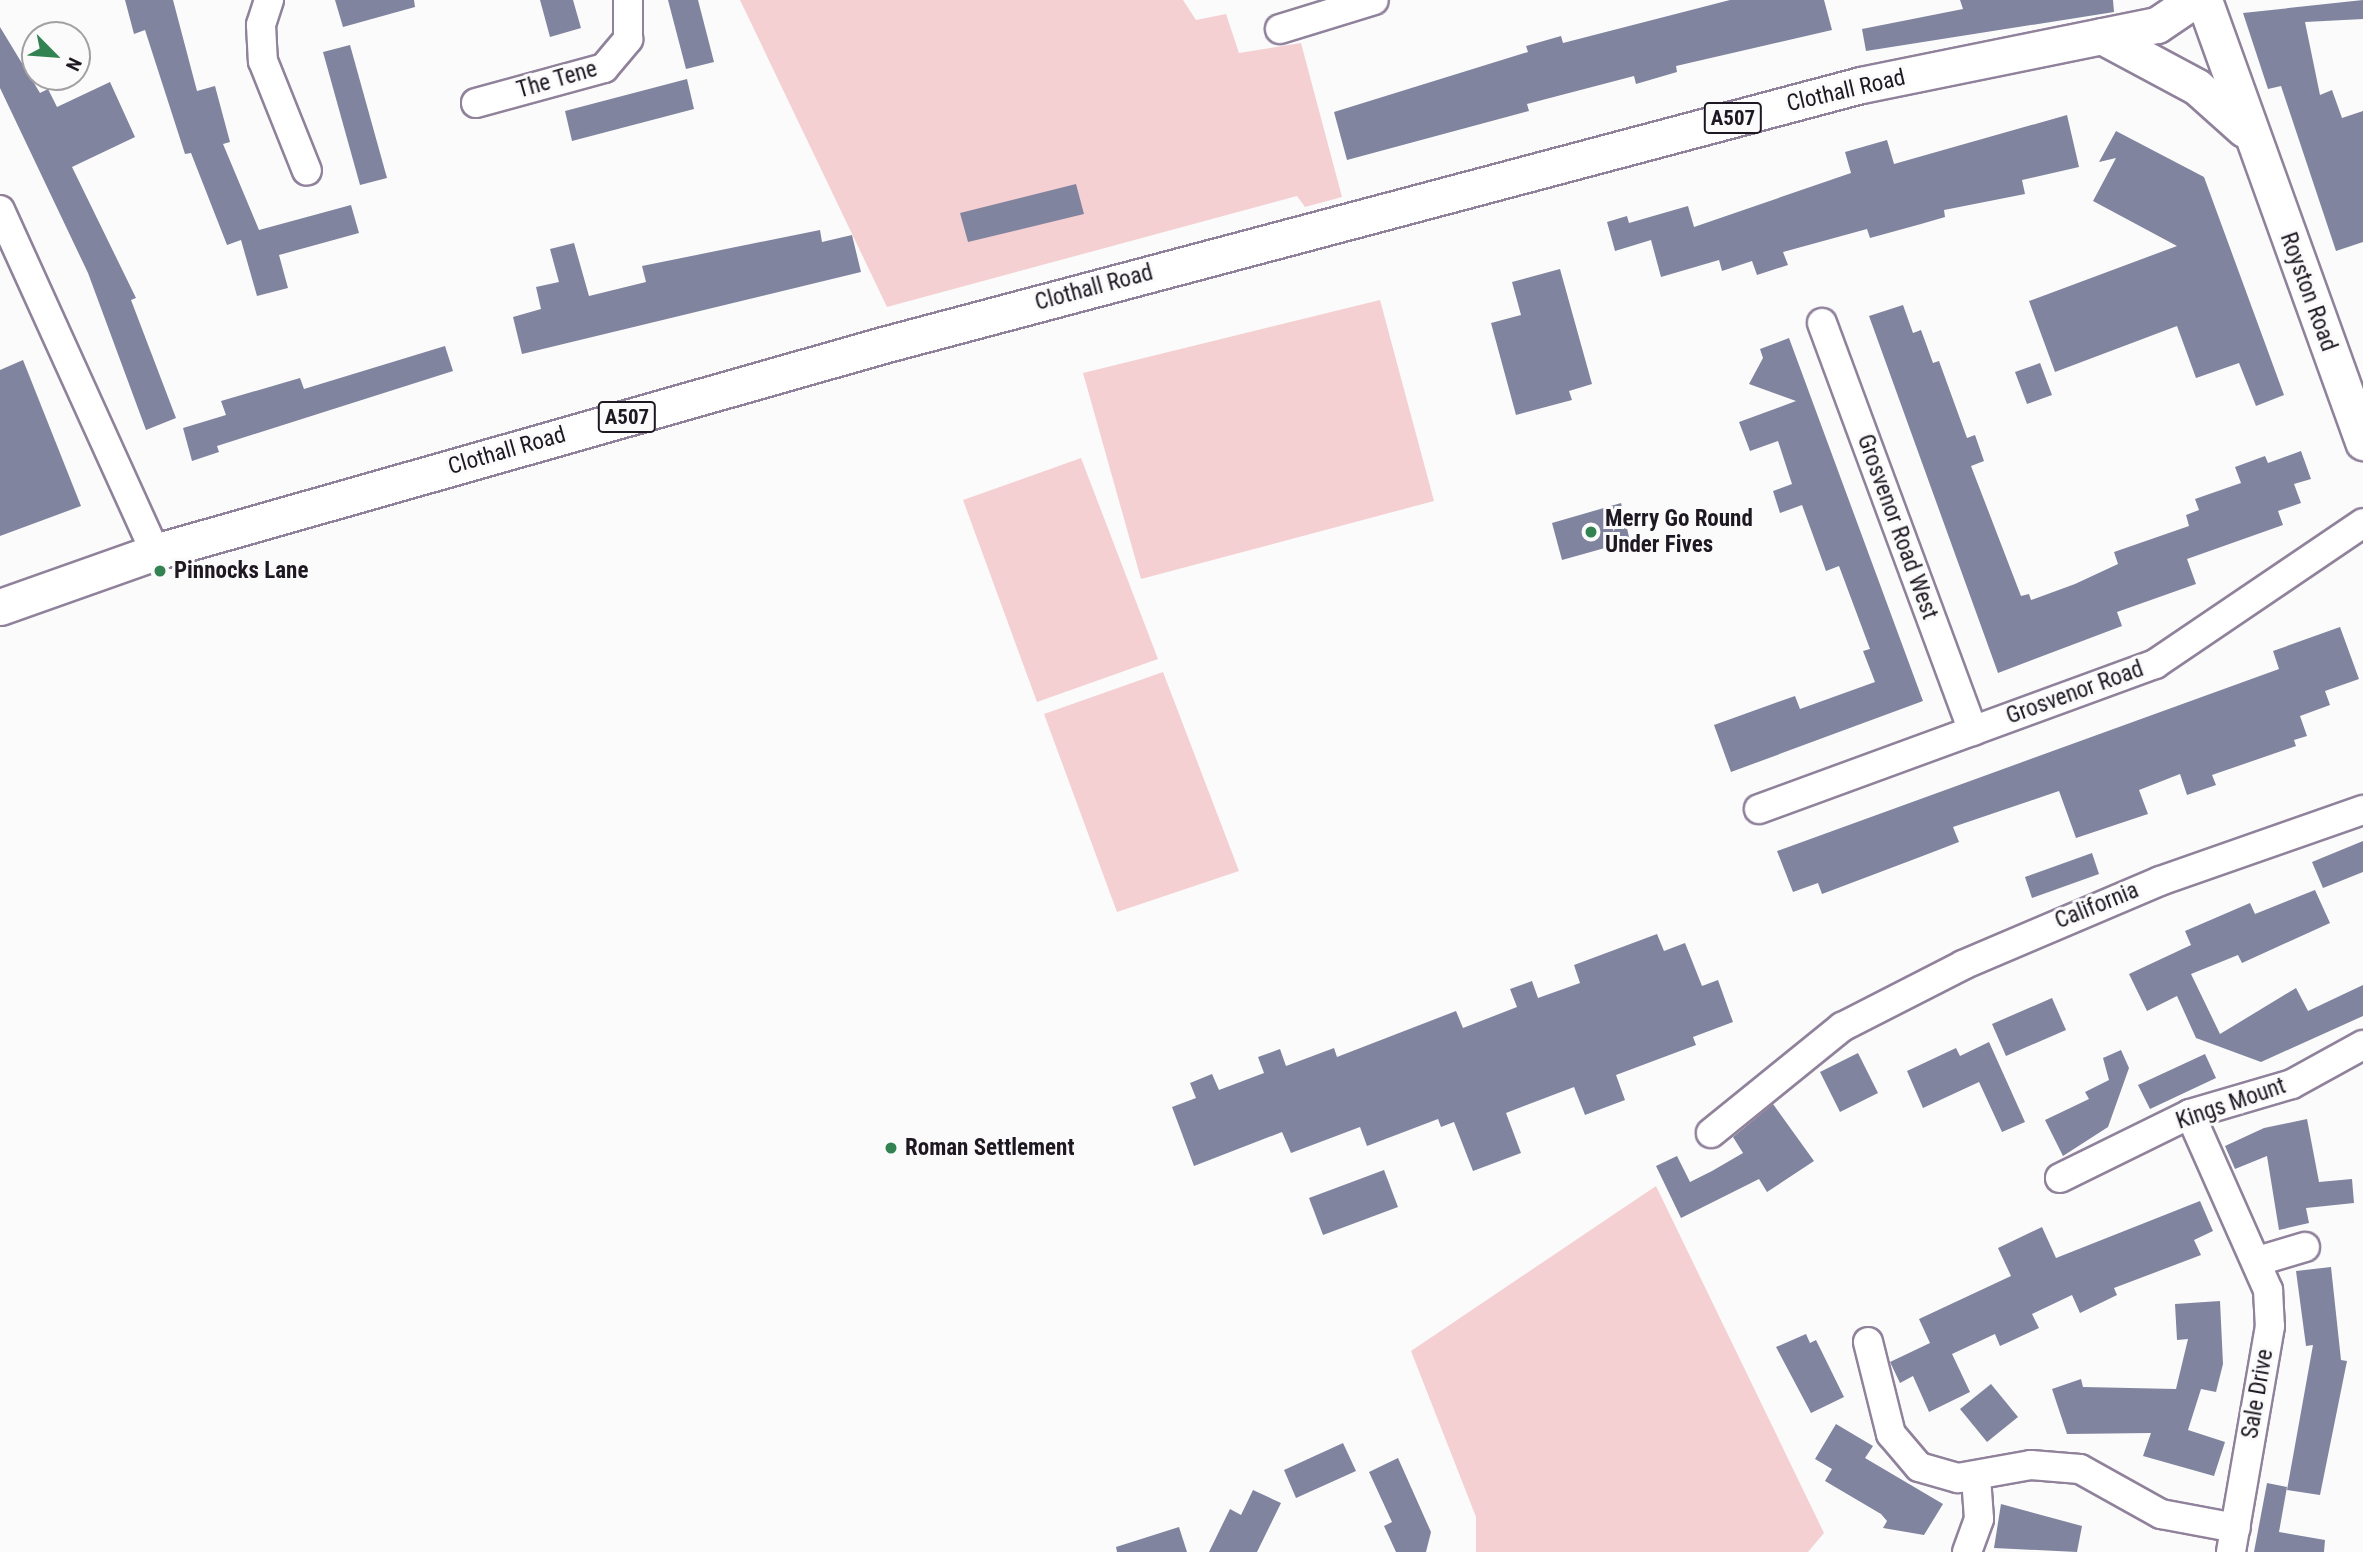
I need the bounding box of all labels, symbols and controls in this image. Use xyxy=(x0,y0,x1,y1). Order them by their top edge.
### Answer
north arrow xyxy=(21,21,91,91)
text: N xyxy=(61,54,87,74)
street label: The Tene xyxy=(513,55,601,105)
street label: Clothall Road xyxy=(1784,64,1908,118)
road number: A507 xyxy=(1703,100,1763,136)
street label: Royston Road xyxy=(2274,229,2342,355)
street label: Clothall Road xyxy=(1032,259,1156,317)
road number: A507 xyxy=(597,400,657,434)
street label: Clothall Road xyxy=(445,421,569,481)
street label: Grosvenor Road West xyxy=(1851,431,1943,623)
place label: Merry Go Round Under Fives xyxy=(1605,505,1753,559)
marker: Merry Go Round Under Fives xyxy=(1583,524,1599,540)
place label: Pinnocks Lane xyxy=(174,557,308,585)
marker: Pinnocks Lane xyxy=(152,563,168,579)
street label: Grosvenor Road xyxy=(2003,655,2147,731)
street label: California xyxy=(2051,877,2143,935)
street label: Kings Mount xyxy=(2173,1072,2289,1136)
place label: Roman Settlement xyxy=(905,1134,1074,1162)
marker: Roman Settlement xyxy=(883,1140,899,1156)
street label: Sale Drive xyxy=(2237,1347,2279,1441)

